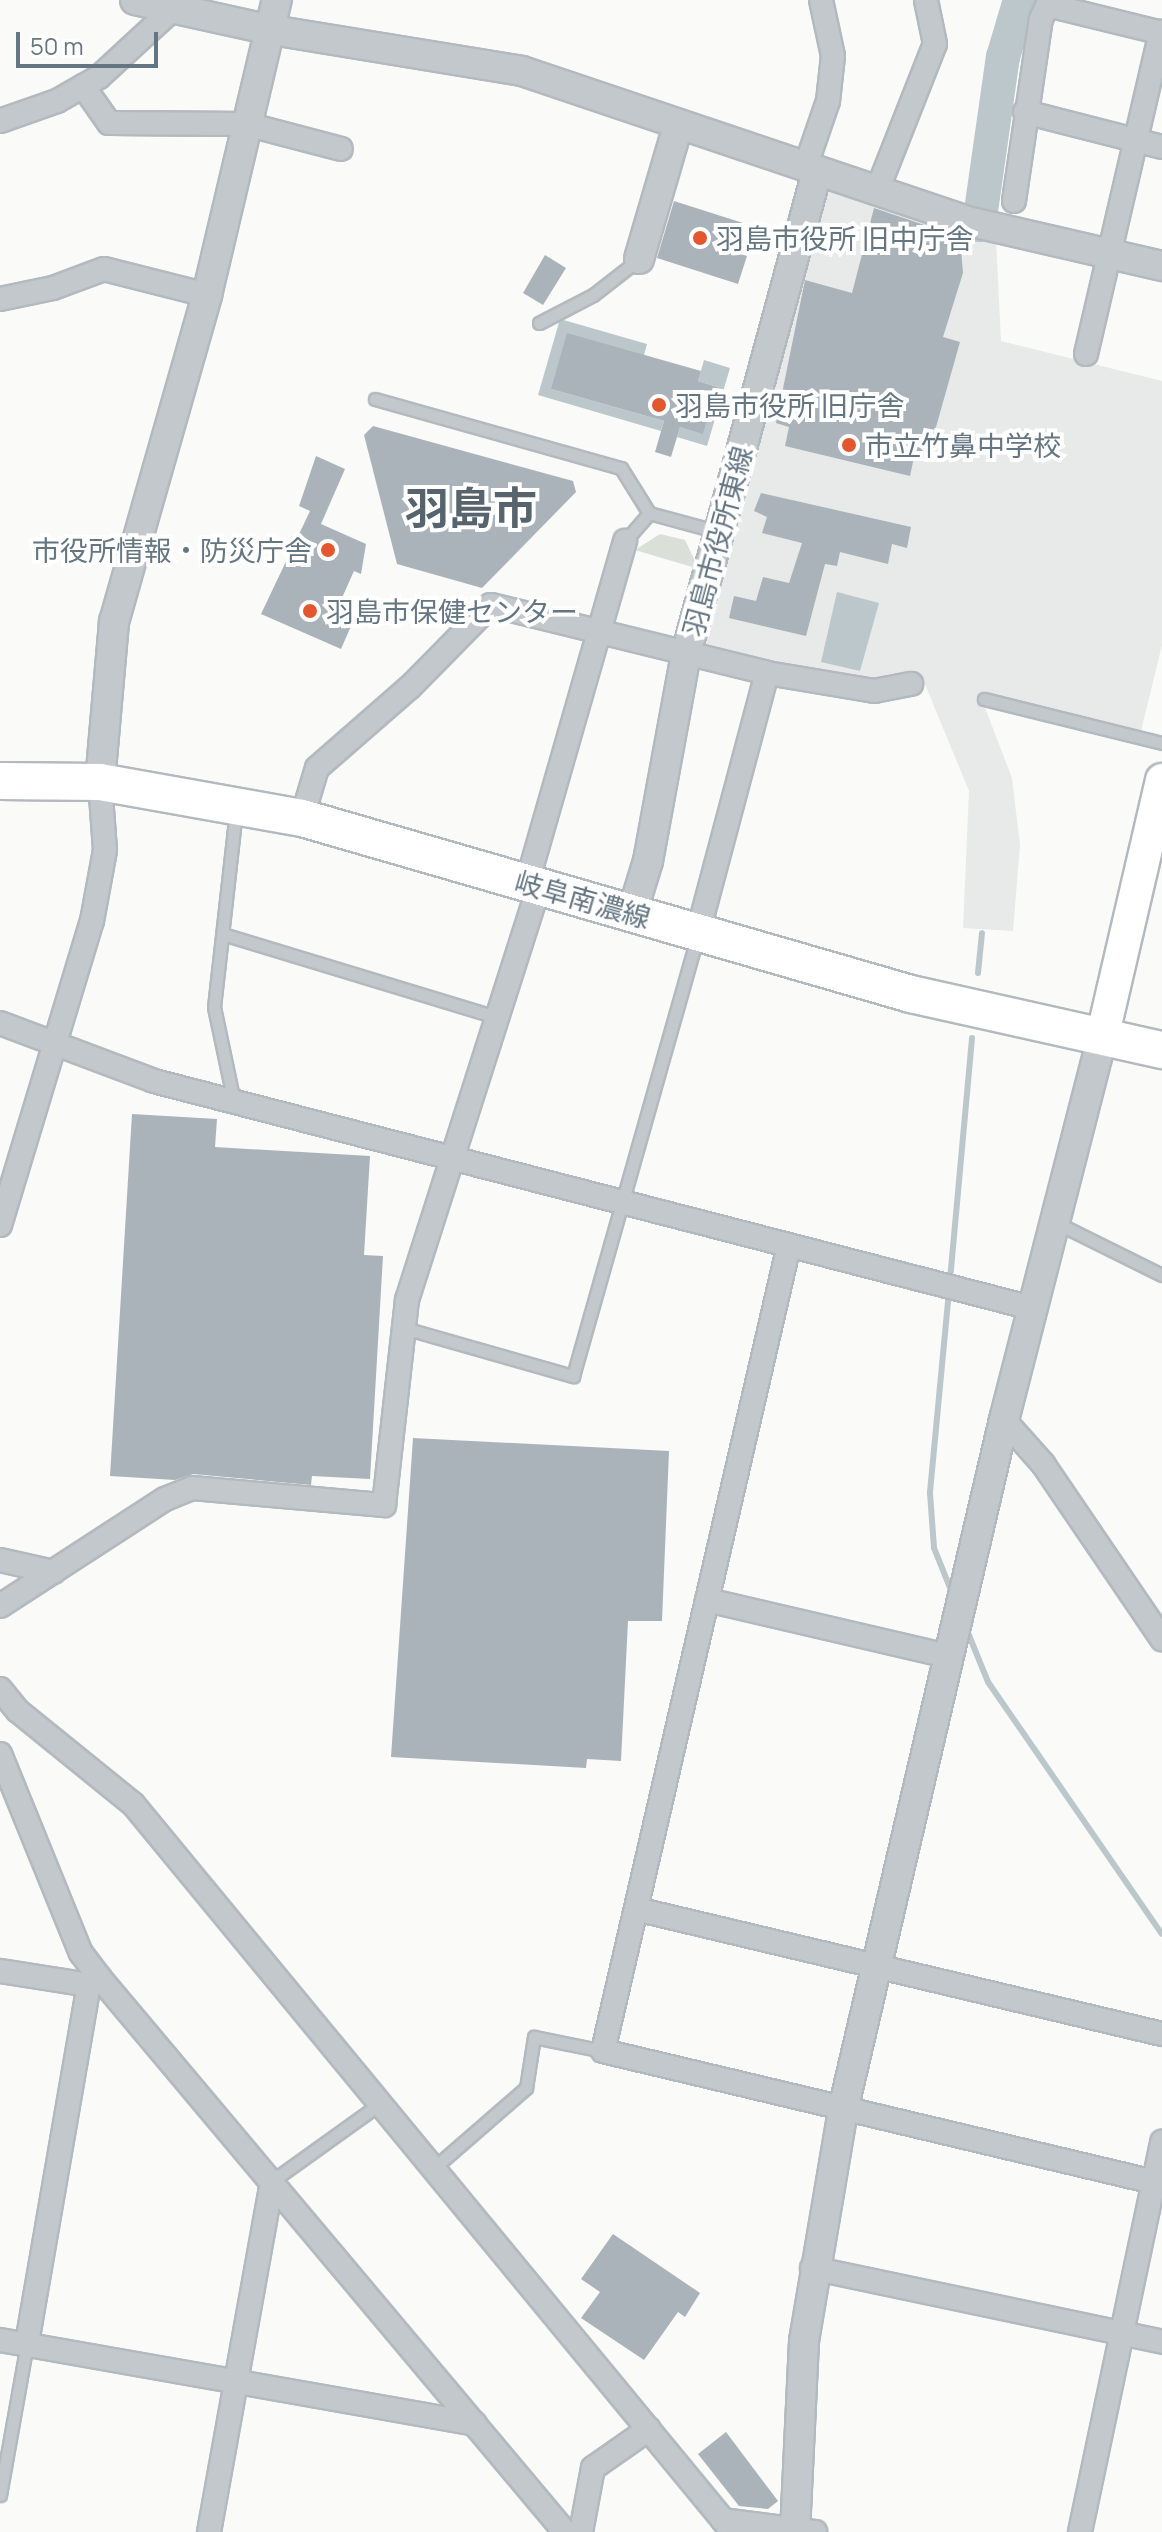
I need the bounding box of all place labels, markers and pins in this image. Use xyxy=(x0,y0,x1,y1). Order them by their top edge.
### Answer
place label: 羽島市役所 旧中庁舎 xyxy=(716,221,974,255)
marker: 羽島市役所 旧中庁舎 xyxy=(691,229,709,247)
place label: 羽島市役所 旧庁舎 xyxy=(675,388,905,422)
marker: 羽島市役所 旧庁舎 xyxy=(650,396,668,414)
place label: 市立竹鼻中学校 xyxy=(865,428,1061,462)
marker: 市立竹鼻中学校 xyxy=(840,436,858,454)
place label: 市役所情報・防災庁舎 xyxy=(32,533,312,567)
marker: 市役所情報・防災庁舎 xyxy=(319,541,337,559)
place label: 羽島市保健センター xyxy=(326,594,578,628)
marker: 羽島市保健センター xyxy=(301,602,319,620)

